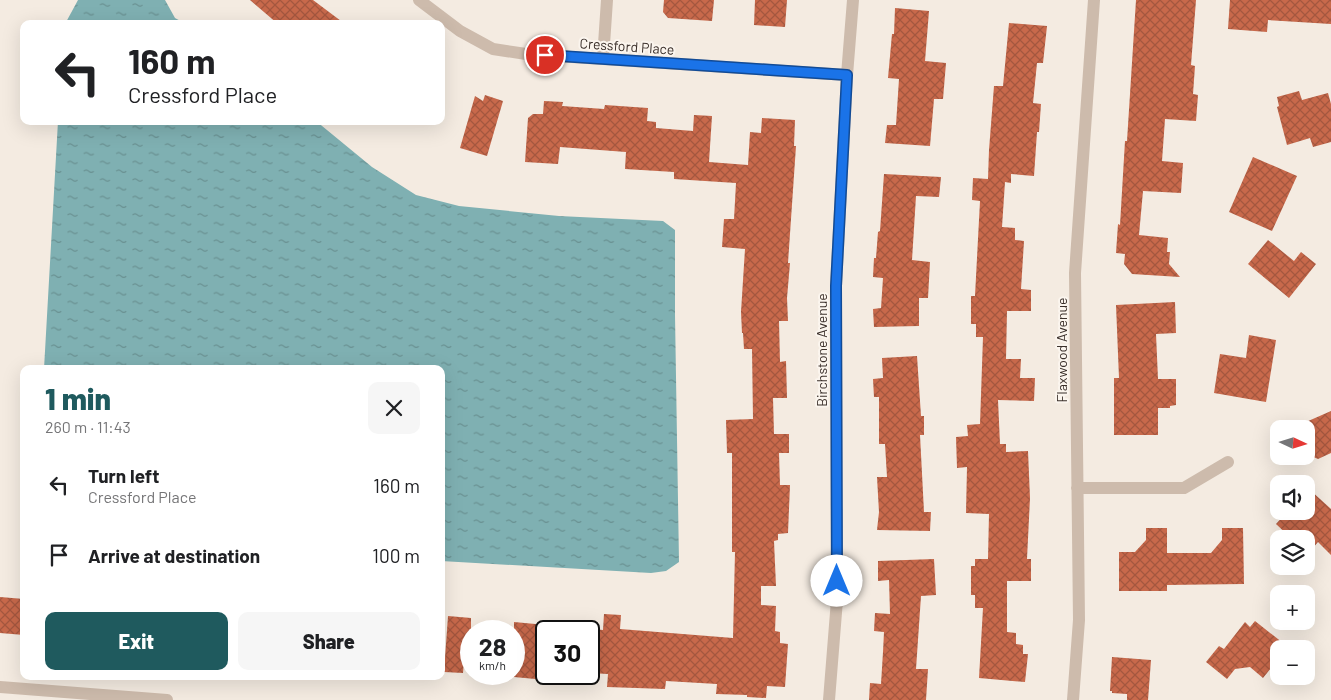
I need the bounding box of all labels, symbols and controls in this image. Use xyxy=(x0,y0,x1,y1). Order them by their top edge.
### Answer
pin xyxy=(524,34,566,76)
street label: Cressford Place xyxy=(579,34,675,58)
text: 160 m xyxy=(128,39,215,81)
icon: left xyxy=(45,40,110,105)
icon: arrive xyxy=(531,41,559,69)
text: Cressford Place xyxy=(128,81,277,107)
street label: Birchstone Avenue xyxy=(813,293,830,407)
street label: Flaxwood Avenue xyxy=(1053,297,1070,403)
text: 1 min xyxy=(45,380,111,416)
button: close xyxy=(368,382,420,434)
text: 260 m · 11:43 xyxy=(45,417,131,436)
north arrow xyxy=(1270,420,1315,465)
map controls xyxy=(1270,420,1315,685)
text: Turn left xyxy=(88,464,159,487)
icon: left xyxy=(45,471,73,499)
text: 160 m xyxy=(373,474,420,497)
button: sound xyxy=(1270,475,1315,520)
text: Cressford Place xyxy=(88,487,196,506)
button: layers xyxy=(1270,530,1315,575)
icon: arrive xyxy=(45,541,73,569)
text: Arrive at destination xyxy=(88,544,260,567)
text: 100 m xyxy=(372,544,420,567)
position arrow xyxy=(810,554,862,606)
button: + xyxy=(1270,585,1315,630)
button: Exit xyxy=(45,612,228,670)
button: Share xyxy=(238,612,420,670)
speed limit sign: 30 xyxy=(535,620,600,685)
text: 28 xyxy=(479,631,506,661)
button: − xyxy=(1270,640,1315,685)
text: km/h xyxy=(479,658,506,672)

